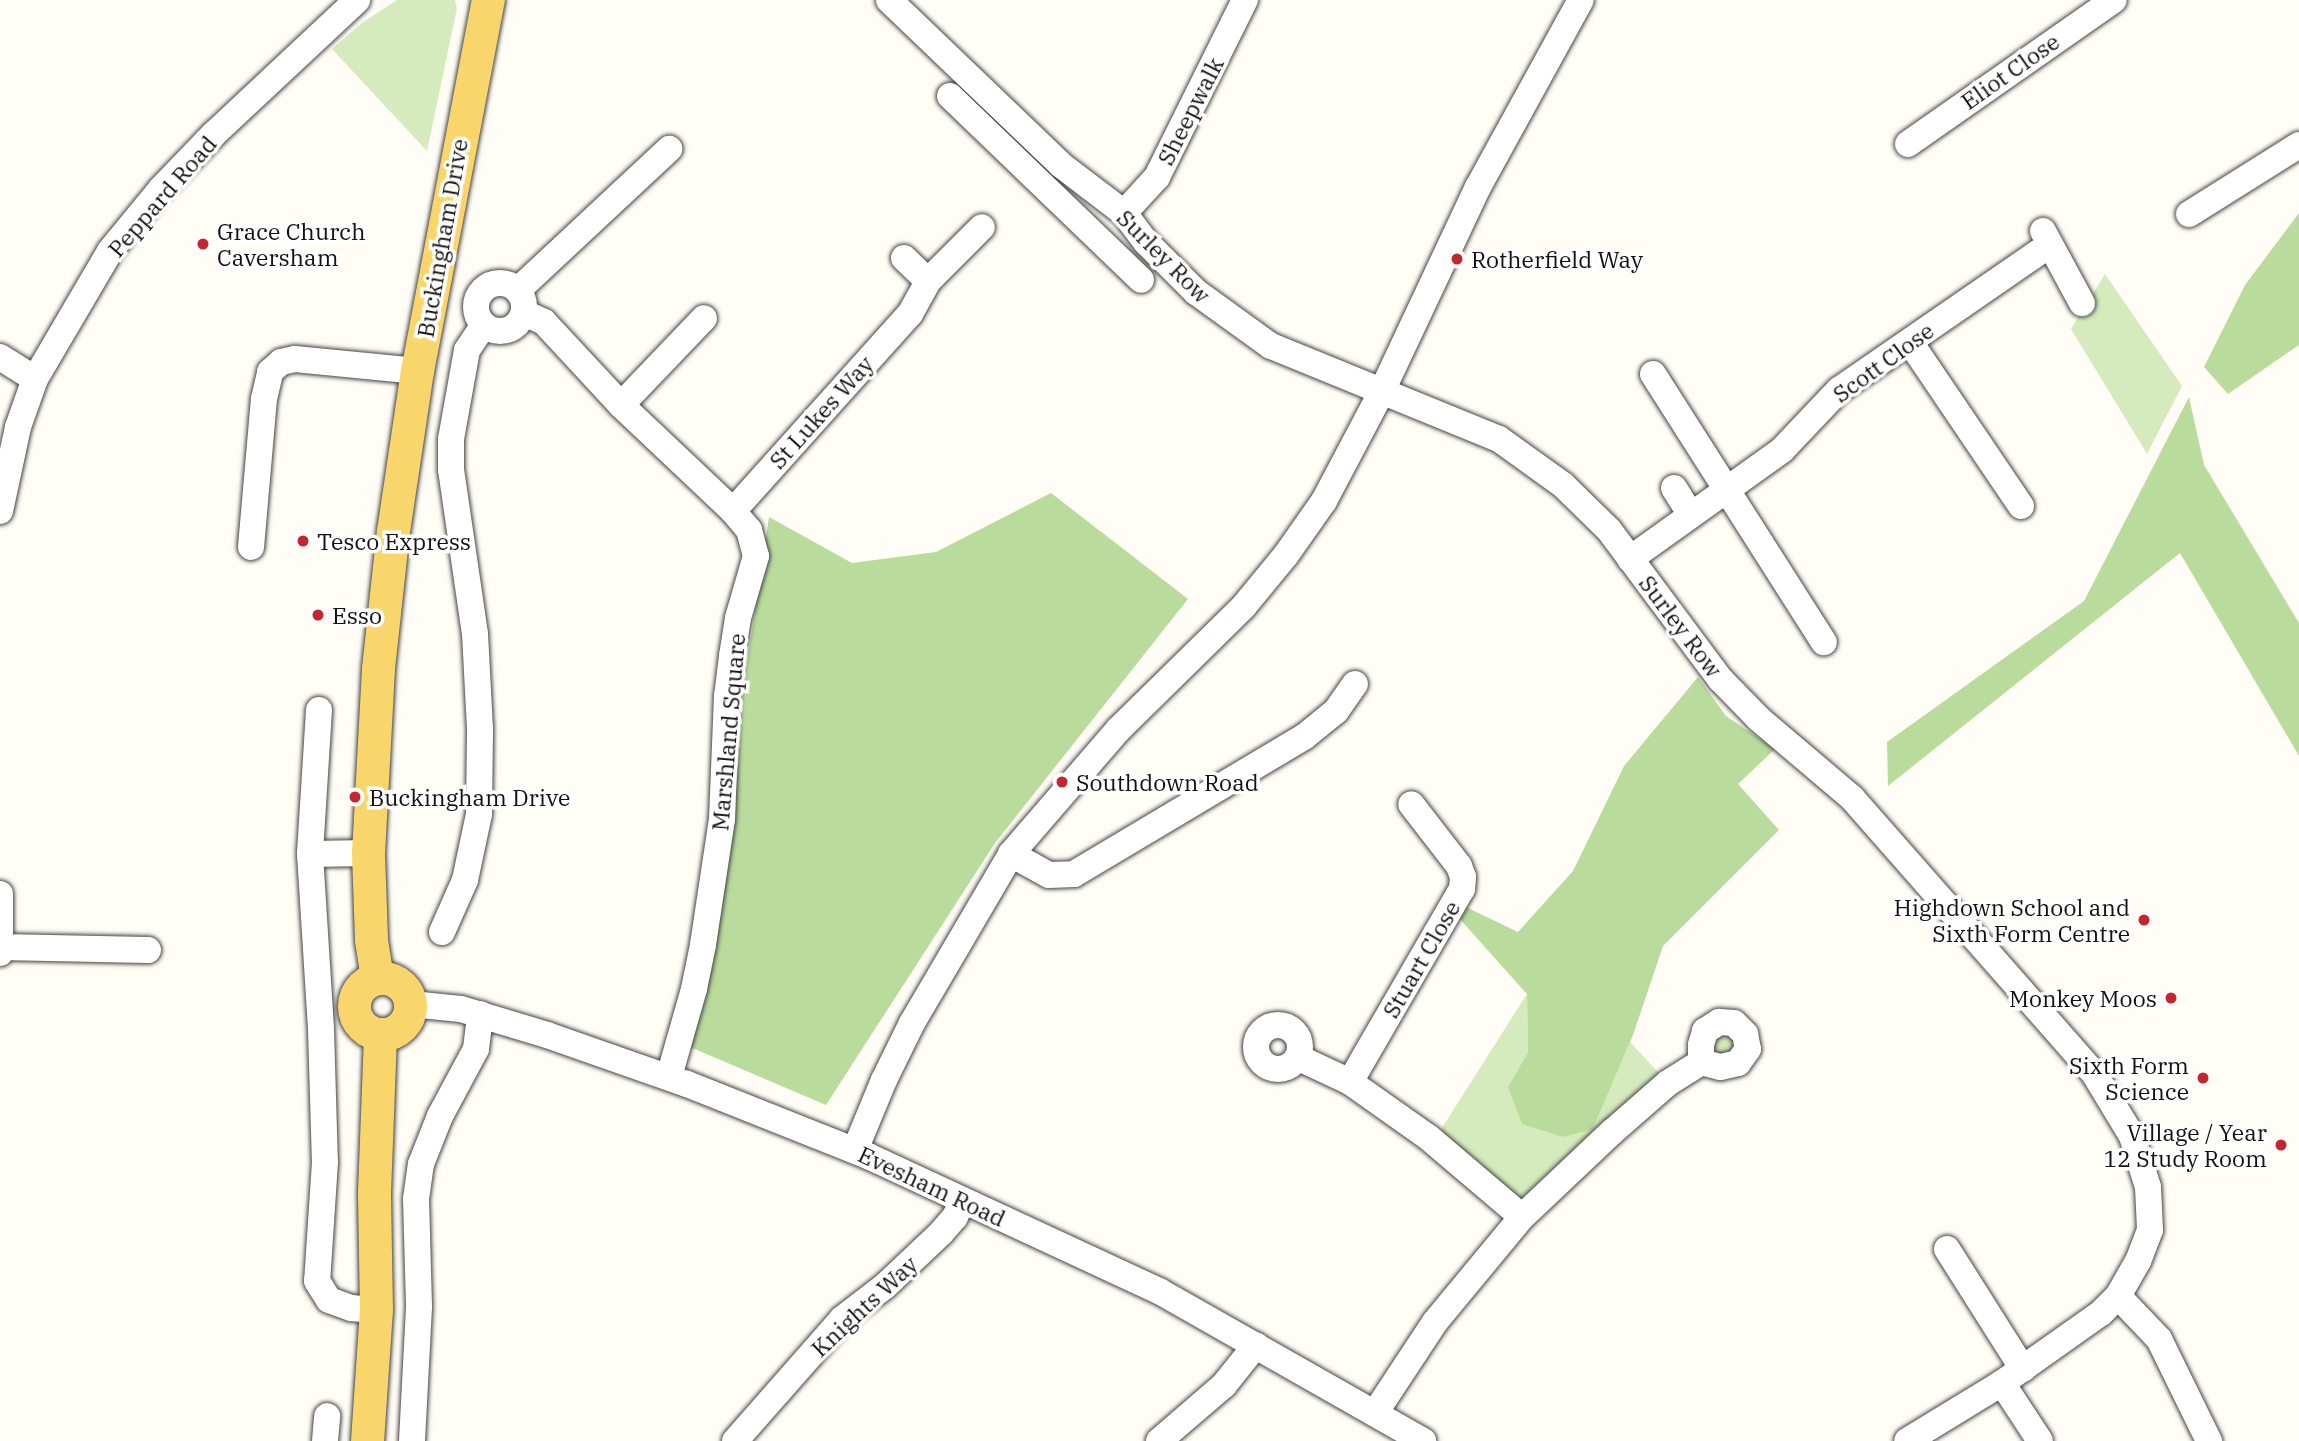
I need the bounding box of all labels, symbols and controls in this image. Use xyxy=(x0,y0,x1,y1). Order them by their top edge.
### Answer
street label: Eliot Close xyxy=(1956,27,2064,115)
street label: Sheepwalk xyxy=(1151,53,1229,169)
street label: Peppard Road xyxy=(102,130,222,262)
street label: Buckingham Drive xyxy=(411,136,473,340)
street label: Surley Row xyxy=(1112,204,1216,308)
place label: Grace Church Caversham xyxy=(217,217,366,271)
marker: Grace Church Caversham xyxy=(195,236,211,252)
place label: Rotherfield Way xyxy=(1471,245,1643,273)
marker: Rotherfield Way xyxy=(1449,251,1465,267)
street label: Scott Close xyxy=(1827,316,1939,408)
street label: St Lukes Way xyxy=(763,350,879,474)
place label: Tesco Express xyxy=(317,527,471,555)
marker: Tesco Express xyxy=(295,533,311,549)
street label: Surley Row xyxy=(1634,570,1728,682)
place label: Esso xyxy=(332,601,382,629)
marker: Esso xyxy=(310,607,326,623)
street label: Marshland Square xyxy=(706,632,750,832)
place label: Southdown Road xyxy=(1076,768,1259,796)
marker: Southdown Road xyxy=(1054,774,1070,790)
place label: Buckingham Drive xyxy=(369,783,570,811)
marker: Buckingham Drive xyxy=(347,789,363,805)
place label: Highdown School and Sixth Form Centre xyxy=(1894,893,2130,947)
street label: Stuart Close xyxy=(1376,896,1466,1022)
marker: Highdown School and Sixth Form Centre xyxy=(2136,912,2152,928)
place label: Monkey Moos xyxy=(2009,984,2157,1012)
marker: Monkey Moos xyxy=(2163,990,2179,1006)
place label: Sixth Form Science xyxy=(2069,1051,2189,1105)
marker: Sixth Form Science xyxy=(2195,1070,2211,1086)
place label: Village / Year 12 Study Room xyxy=(2103,1118,2267,1172)
marker: Village / Year 12 Study Room xyxy=(2273,1137,2289,1153)
street label: Evesham Road xyxy=(854,1140,1010,1232)
street label: Knights Way xyxy=(805,1250,923,1362)

